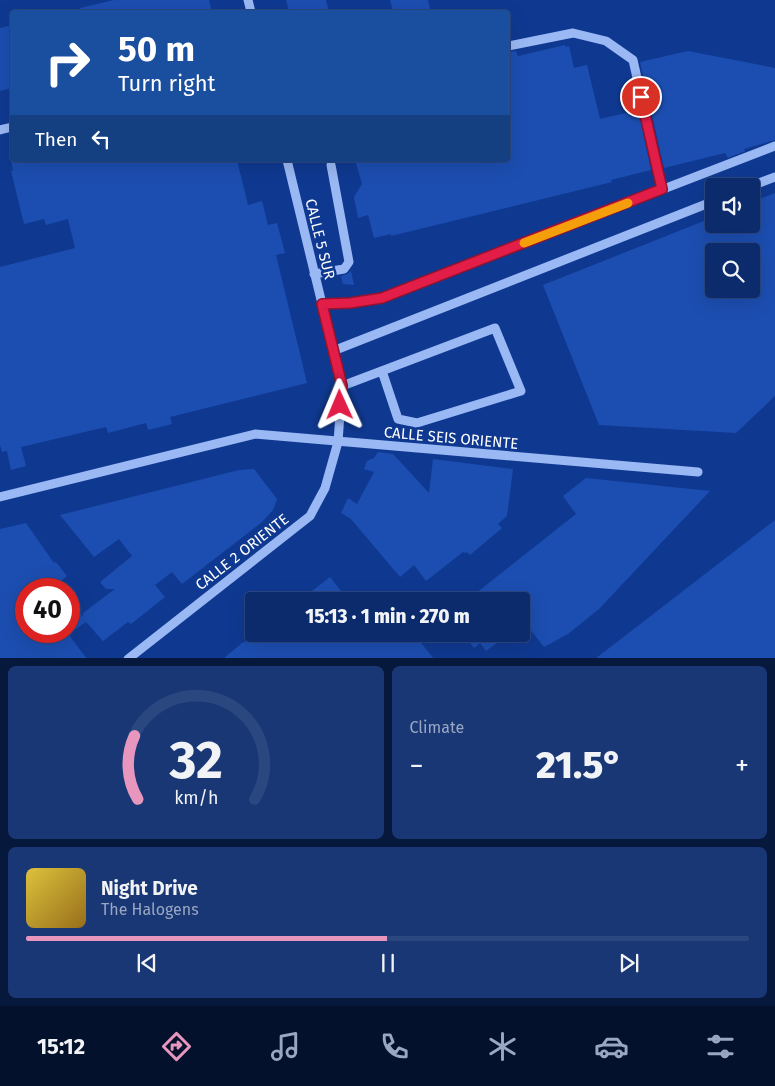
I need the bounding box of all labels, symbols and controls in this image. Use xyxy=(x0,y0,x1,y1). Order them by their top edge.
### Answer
text: 50 m xyxy=(118,28,195,70)
icon: right xyxy=(35,30,100,95)
text: Turn right xyxy=(118,70,215,97)
pin xyxy=(620,76,662,118)
icon: arrive xyxy=(627,83,655,111)
icon: left xyxy=(87,125,115,153)
text: Then xyxy=(35,128,77,151)
map controls xyxy=(705,178,760,298)
button: sound xyxy=(705,178,760,233)
street label: CALLE 5 SUR xyxy=(301,197,339,281)
button: search xyxy=(705,243,760,298)
position arrow xyxy=(313,378,365,430)
street label: CALLE SEIS ORIENTE xyxy=(383,423,519,453)
street label: CALLE 2 ORIENTE xyxy=(192,510,292,594)
speed limit sign: 40 xyxy=(15,578,80,643)
text: 15:13 · 1 min · 270 m xyxy=(305,605,470,628)
text: Climate xyxy=(410,718,464,737)
text: 32 xyxy=(168,729,222,792)
text: 21.5° xyxy=(536,742,623,788)
text: − xyxy=(410,749,424,782)
text: + xyxy=(735,749,749,782)
text: km/h xyxy=(174,787,218,809)
text: Night Drive xyxy=(101,877,198,900)
text: The Halogens xyxy=(101,900,199,919)
icon: previous xyxy=(133,949,161,977)
icon: pause xyxy=(374,949,402,977)
icon: next xyxy=(615,949,643,977)
icon: directions xyxy=(159,1029,194,1064)
icon: music xyxy=(268,1029,303,1064)
icon: phone xyxy=(377,1029,412,1064)
icon: climate xyxy=(485,1029,520,1064)
icon: car xyxy=(594,1029,629,1064)
icon: filters xyxy=(703,1029,738,1064)
text: 15:12 xyxy=(37,1033,85,1060)

